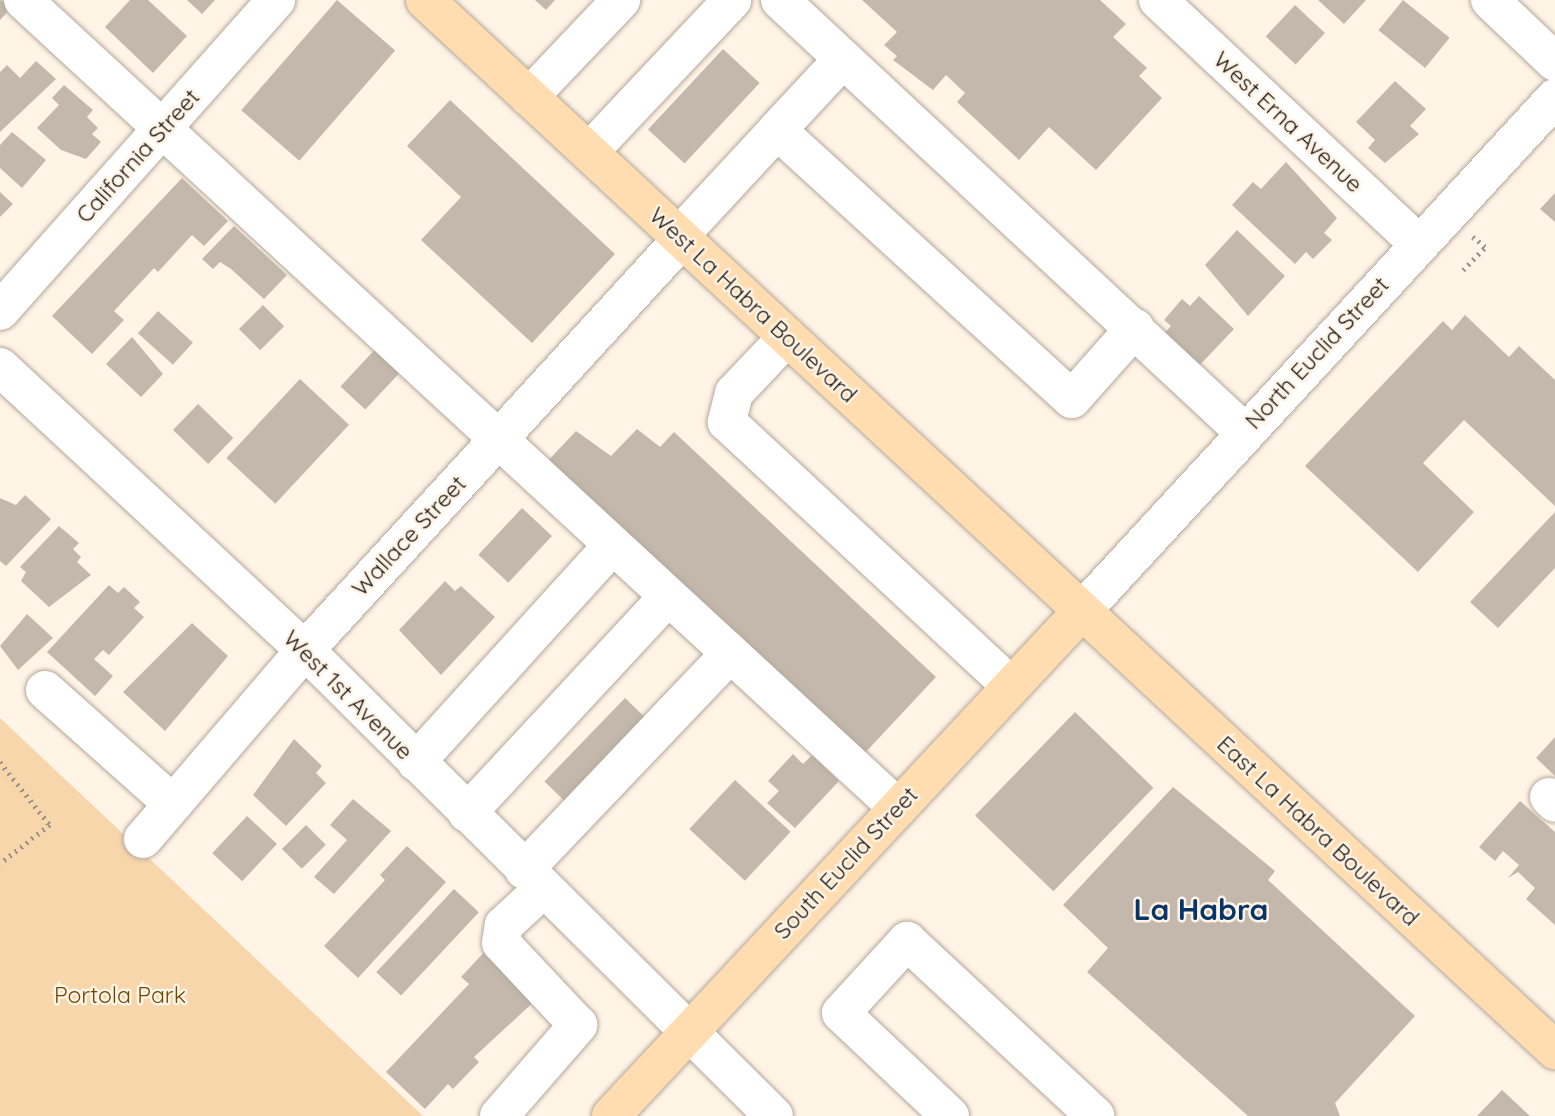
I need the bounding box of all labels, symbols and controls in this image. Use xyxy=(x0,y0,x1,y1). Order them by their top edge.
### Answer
street label: West Erna Avenue xyxy=(1208,46,1368,198)
street label: California Street xyxy=(71,83,205,229)
street label: West La Habra Boulevard xyxy=(644,202,862,408)
street label: North Euclid Street xyxy=(1239,271,1395,435)
street label: Wallace Street xyxy=(346,470,472,602)
street label: West 1st Avenue xyxy=(278,625,418,765)
street label: East La Habra Boulevard xyxy=(1211,730,1425,932)
street label: South Euclid Street xyxy=(768,781,924,945)
district label: La Habra xyxy=(1134,891,1268,927)
park label: Portola Park xyxy=(54,981,186,1009)

